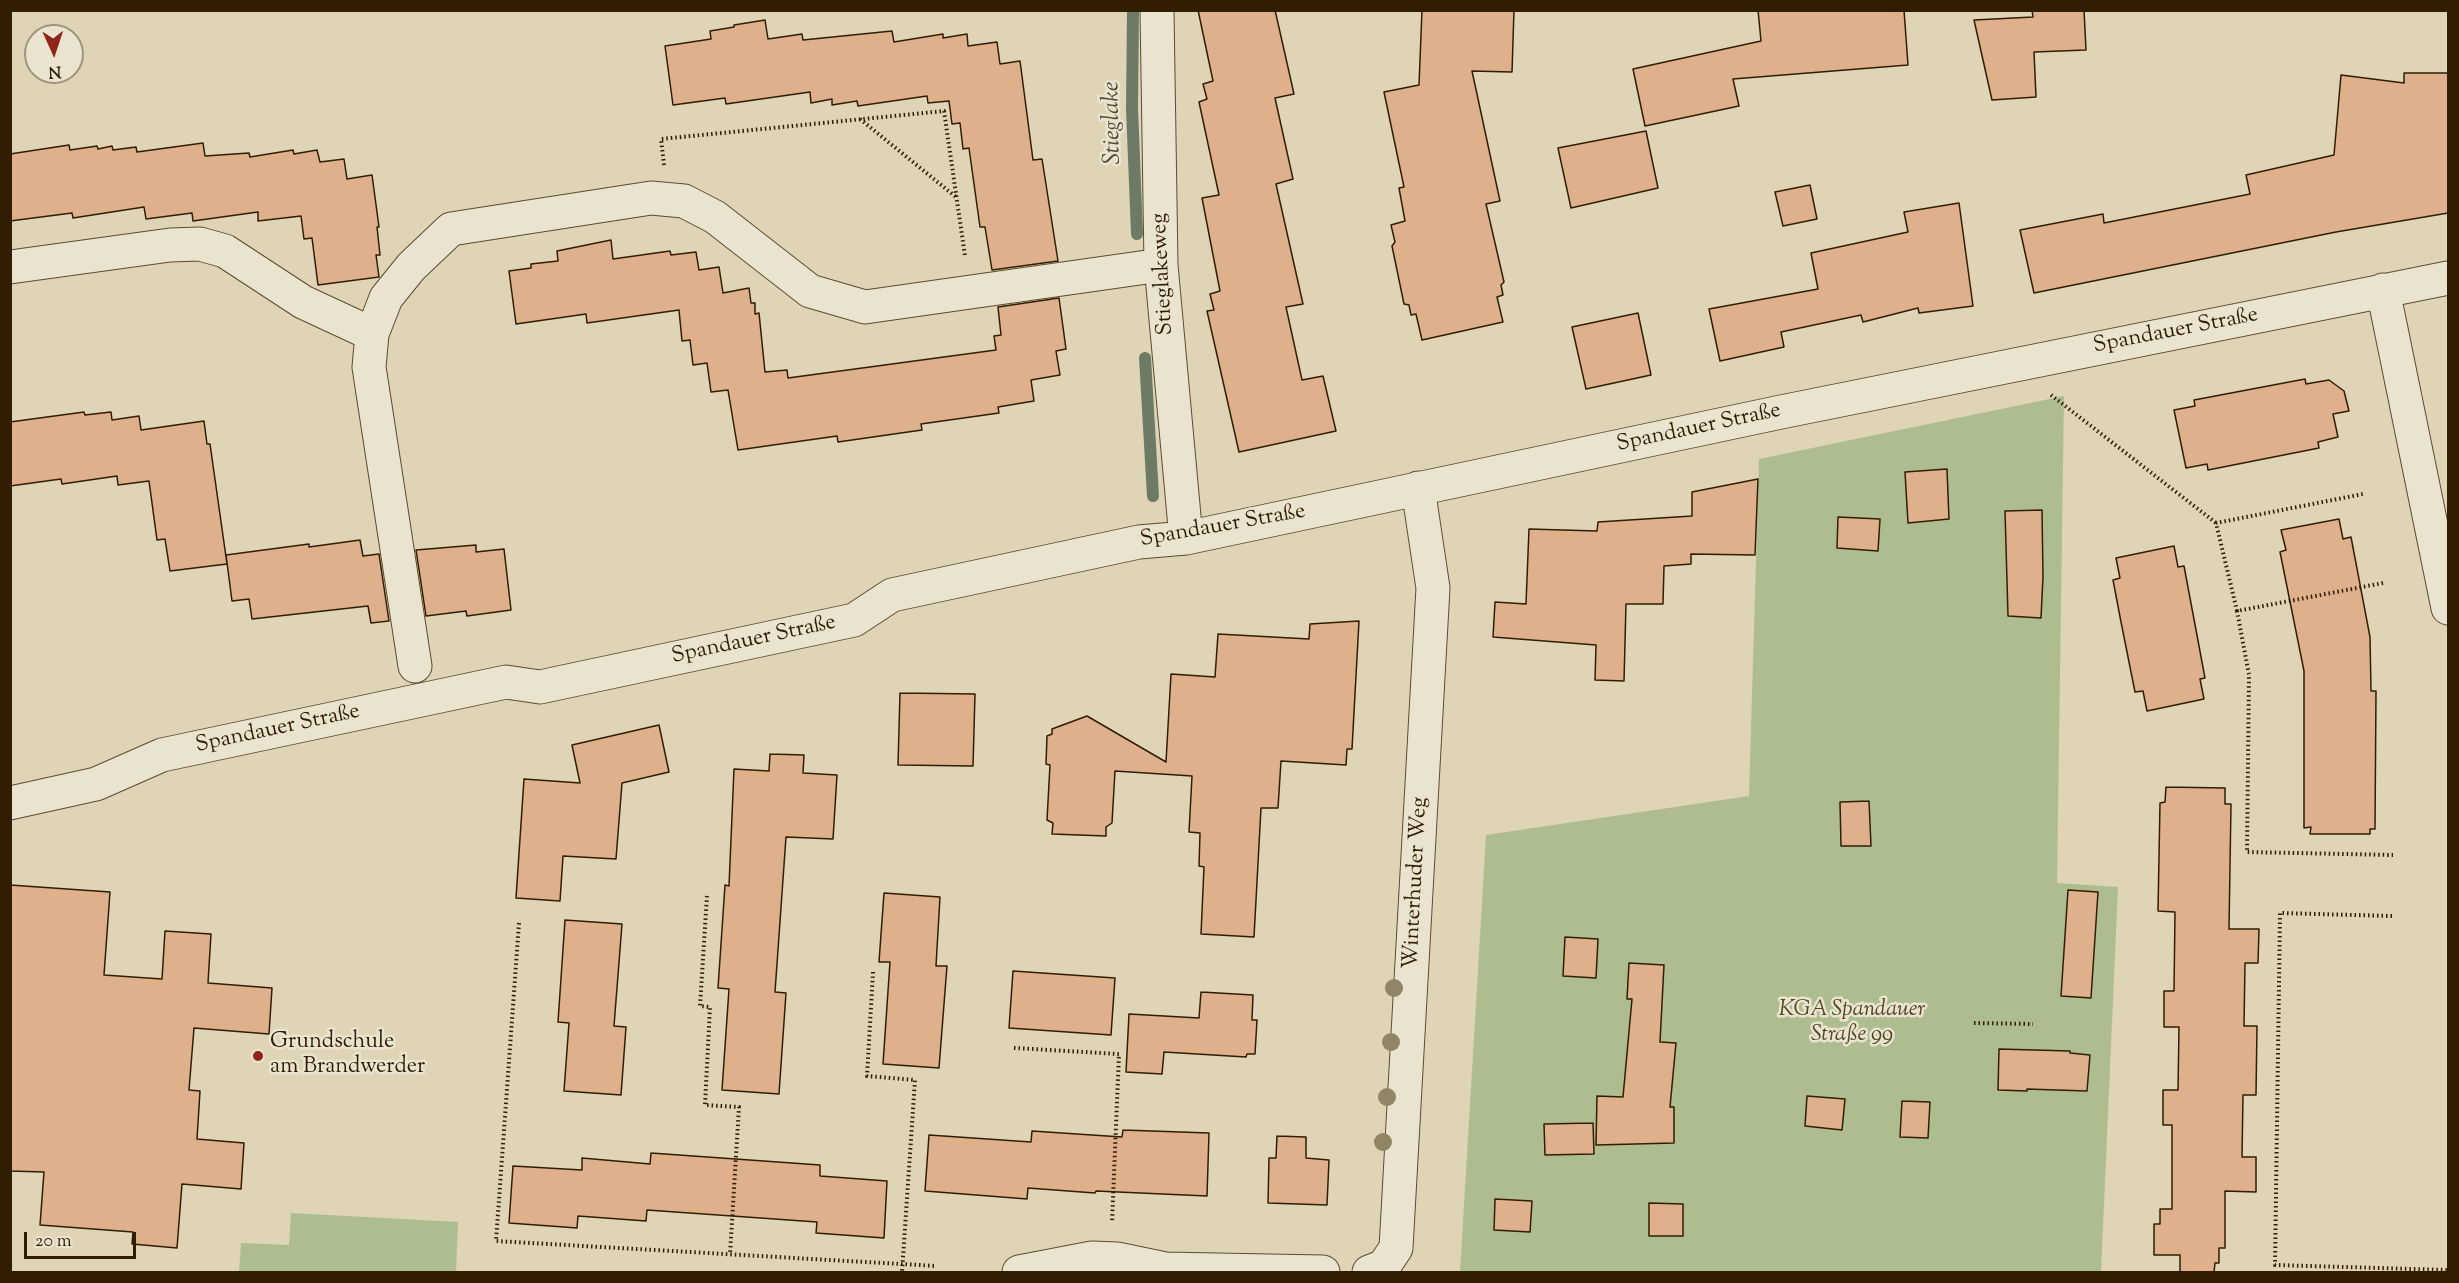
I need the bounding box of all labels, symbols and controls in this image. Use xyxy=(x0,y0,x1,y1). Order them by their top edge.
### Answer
north arrow xyxy=(24,24,84,84)
text: N xyxy=(48,59,62,82)
water label: Stieglake xyxy=(1099,81,1129,165)
street label: Stieglakeweg xyxy=(1148,212,1180,336)
street label: Spandauer Straße xyxy=(2091,303,2261,361)
street label: Spandauer Straße xyxy=(1614,399,1784,459)
street label: Spandauer Straße xyxy=(1138,499,1308,555)
street label: Spandauer Straße xyxy=(669,611,839,671)
street label: Spandauer Straße xyxy=(193,700,363,760)
street label: Winterhuder Weg xyxy=(1399,796,1435,970)
park label: KGA Spandauer Straße 99 xyxy=(1779,998,1925,1050)
place label: Grundschule am Brandwerder xyxy=(270,1030,425,1082)
marker: Grundschule am Brandwerder xyxy=(251,1049,265,1063)
scale bar xyxy=(27,1220,140,1258)
text: 20 m xyxy=(35,1229,72,1255)

